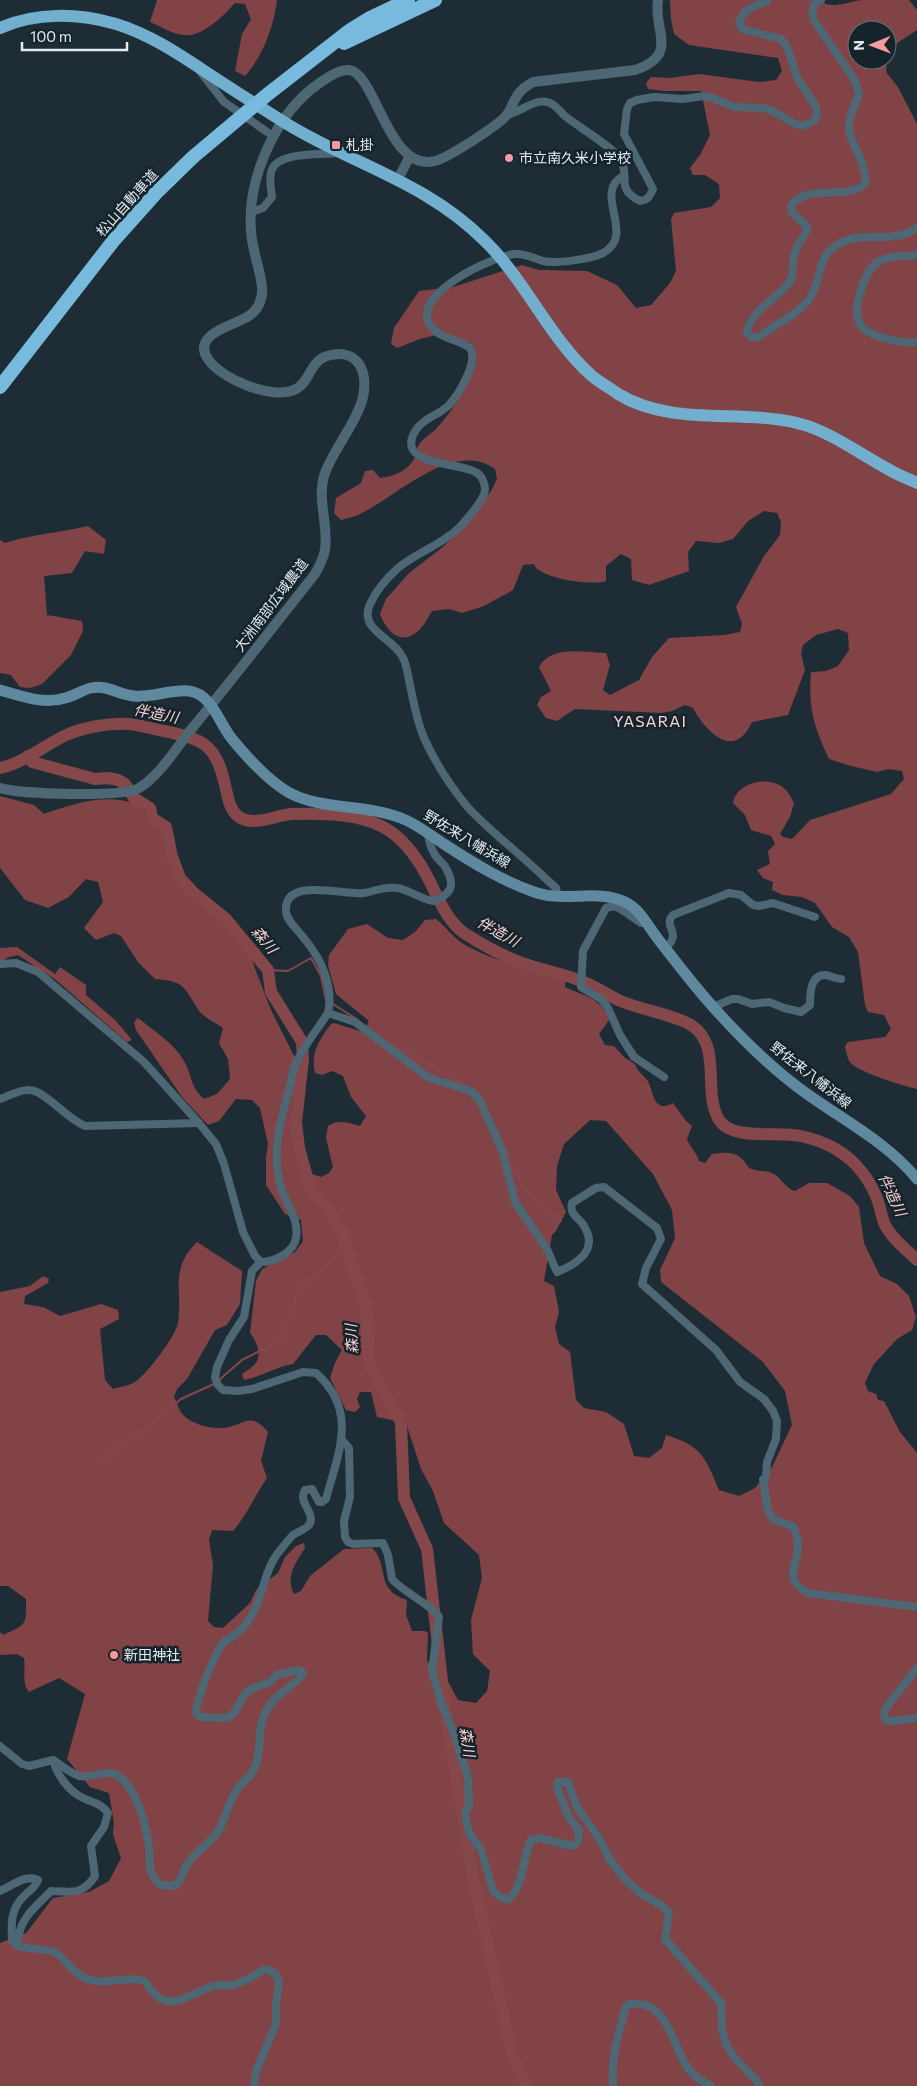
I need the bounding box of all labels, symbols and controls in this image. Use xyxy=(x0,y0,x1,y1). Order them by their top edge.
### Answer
scale bar xyxy=(22,20,128,52)
north arrow xyxy=(847,20,897,70)
text: 100 m xyxy=(30,27,72,45)
text: N xyxy=(850,40,867,51)
place label: 札掛 xyxy=(346,136,374,153)
marker: 札掛 xyxy=(330,139,342,151)
place label: 市立南久米小学校 xyxy=(519,149,631,166)
marker: 市立南久米小学校 xyxy=(503,152,515,164)
street label: 松山自動車道 xyxy=(92,166,161,240)
street label: 大洲南部広域農道 xyxy=(230,555,311,655)
water label: 伴造川 xyxy=(132,700,182,727)
district label: YASARAI xyxy=(613,711,687,730)
street label: 野佐来八幡浜線 xyxy=(421,806,514,871)
water label: 伴造川 xyxy=(474,912,524,951)
water label: 森川 xyxy=(248,922,283,958)
street label: 野佐来八幡浜線 xyxy=(767,1038,855,1111)
water label: 伴造川 xyxy=(875,1170,911,1221)
water label: 森川 xyxy=(341,1322,361,1355)
place label: 新田神社 xyxy=(124,1646,180,1663)
marker: 新田神社 xyxy=(108,1649,120,1661)
water label: 森川 xyxy=(457,1726,480,1760)

